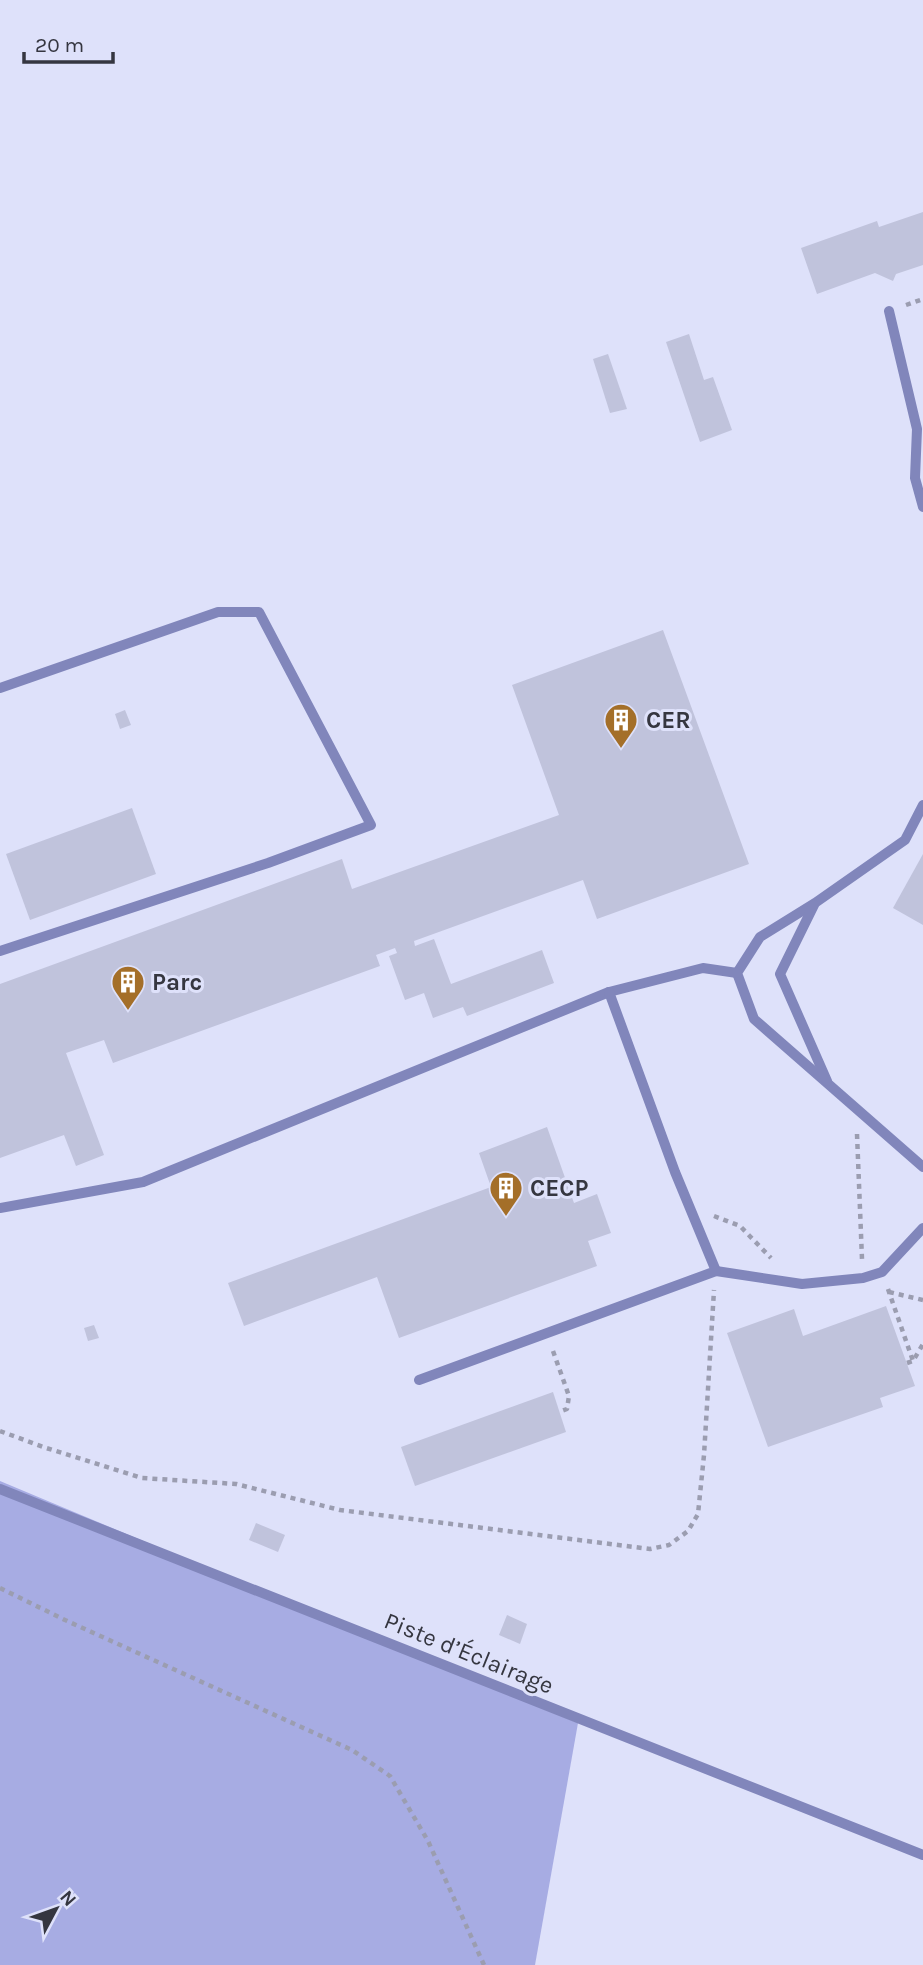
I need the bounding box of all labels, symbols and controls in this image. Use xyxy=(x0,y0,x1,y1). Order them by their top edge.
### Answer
scale bar xyxy=(24,21,114,65)
text: 20 m xyxy=(35,33,84,57)
building icon: CER xyxy=(602,701,640,750)
place label: CER xyxy=(646,706,691,734)
building icon: Parc xyxy=(109,963,147,1012)
place label: Parc xyxy=(152,968,202,996)
building icon: CECP xyxy=(487,1169,525,1218)
place label: CECP xyxy=(530,1174,588,1202)
street label: Piste d’Éclairage xyxy=(380,1605,558,1700)
north arrow xyxy=(21,1874,91,1944)
text: N xyxy=(55,1886,81,1911)

